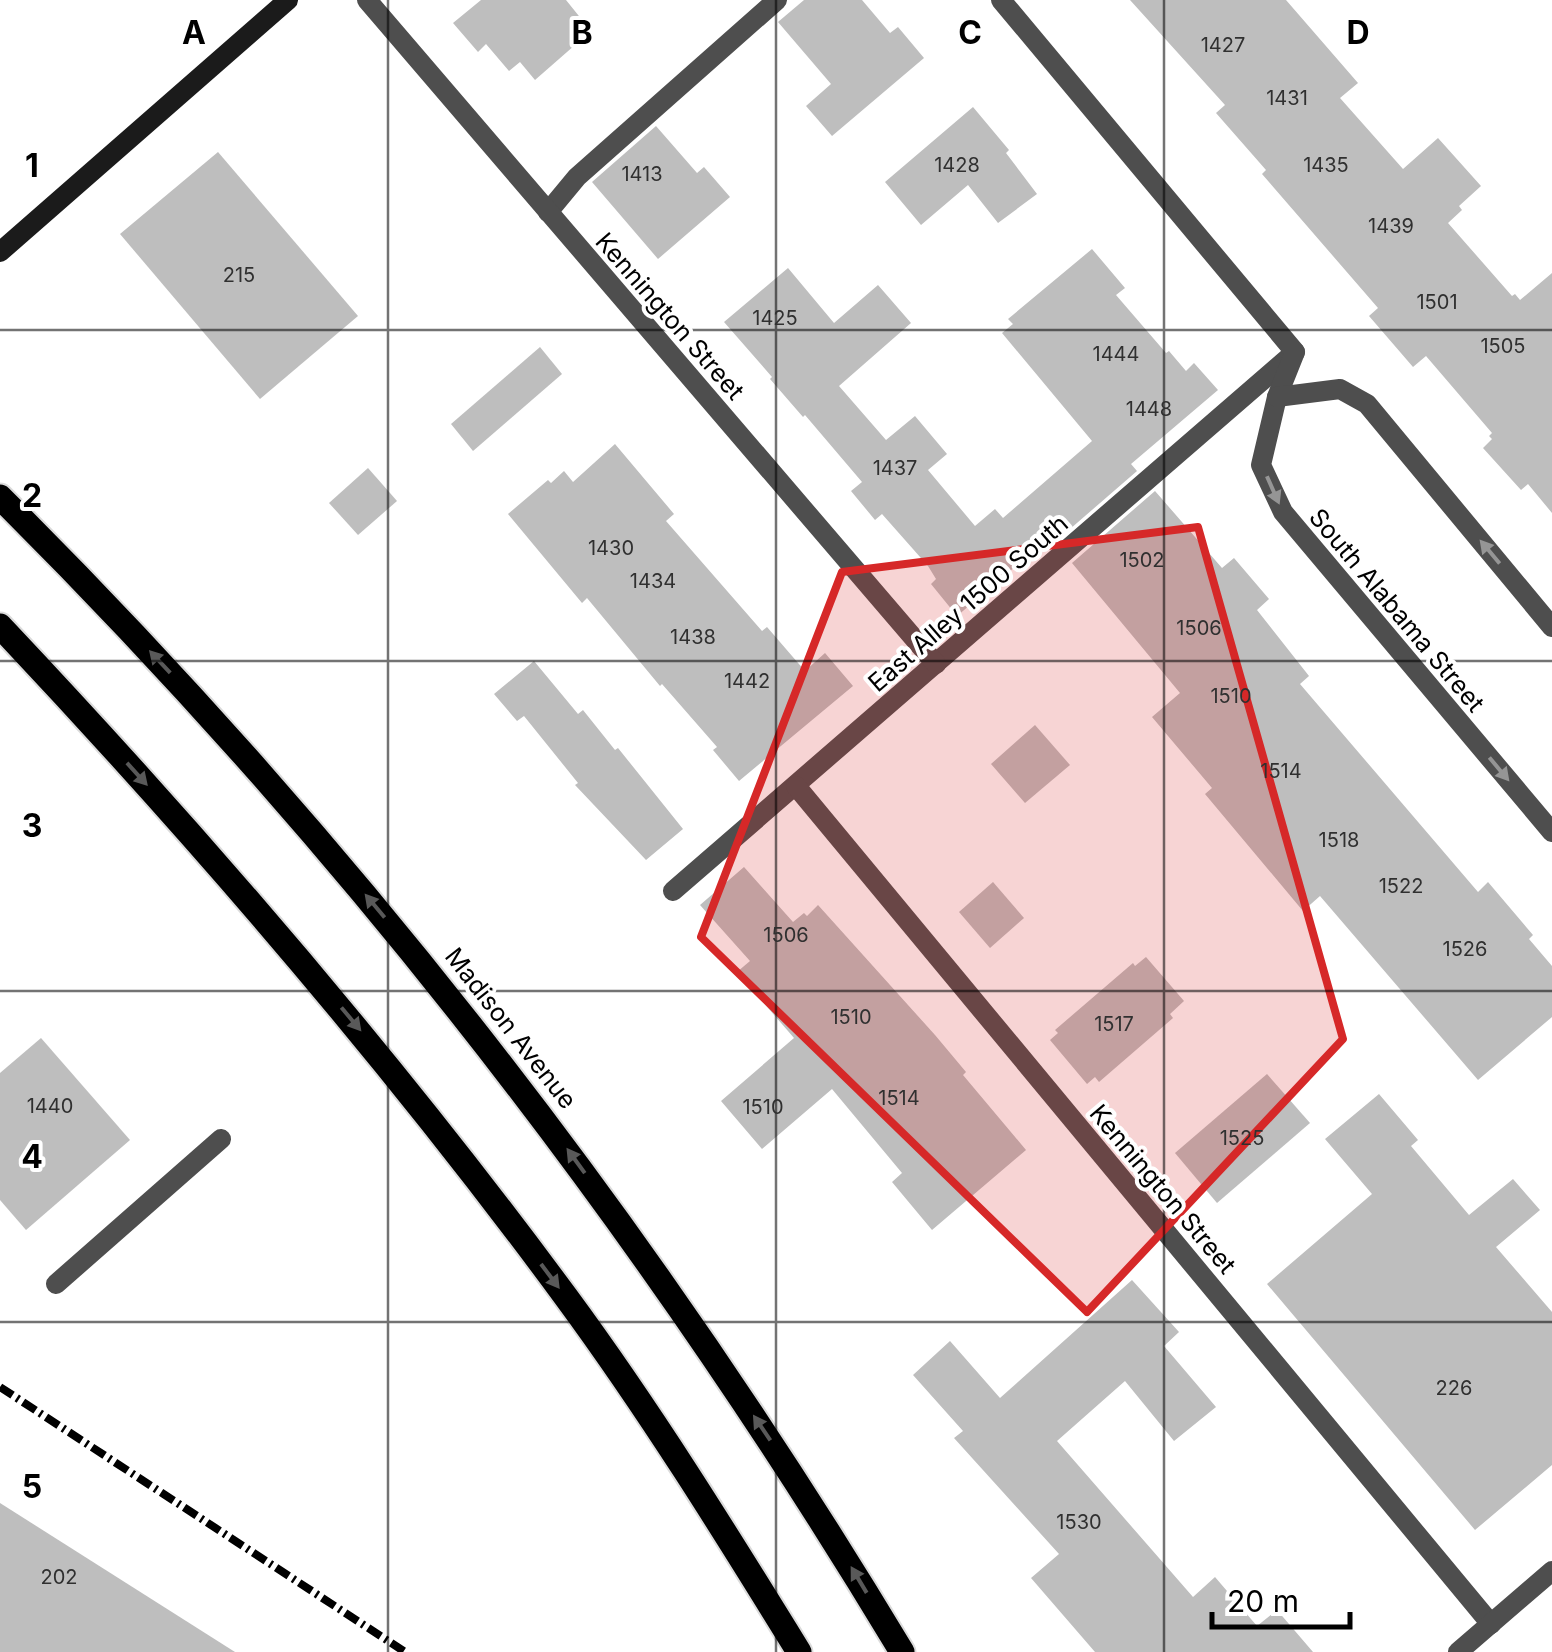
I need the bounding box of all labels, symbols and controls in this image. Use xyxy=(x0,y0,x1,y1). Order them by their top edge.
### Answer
text: A xyxy=(182,13,206,52)
text: B xyxy=(571,13,593,52)
text: C xyxy=(958,13,982,52)
text: D xyxy=(1346,13,1370,52)
house number: 1427 xyxy=(1201,33,1245,57)
house number: 1431 xyxy=(1266,86,1308,110)
text: 1 xyxy=(25,146,39,185)
house number: 1428 xyxy=(934,153,980,177)
house number: 1435 xyxy=(1303,153,1349,177)
house number: 1413 xyxy=(621,162,663,186)
house number: 1439 xyxy=(1368,214,1414,238)
street label: Kennington Street xyxy=(589,226,751,406)
house number: 215 xyxy=(223,263,255,287)
house number: 1501 xyxy=(1416,290,1458,314)
house number: 1425 xyxy=(752,306,798,330)
house number: 1505 xyxy=(1480,334,1526,358)
house number: 1444 xyxy=(1093,342,1139,366)
house number: 1448 xyxy=(1126,397,1172,421)
house number: 1437 xyxy=(873,456,917,480)
text: 2 xyxy=(22,476,42,515)
one-way arrow xyxy=(1264,476,1281,505)
street label: South Alabama Street xyxy=(1303,502,1491,718)
street label: East Alley 1500 South xyxy=(862,508,1074,698)
house number: 1430 xyxy=(588,536,634,560)
one-way arrow xyxy=(1479,539,1501,564)
house number: 1502 xyxy=(1119,548,1165,572)
house number: 1434 xyxy=(630,569,676,593)
house number: 1506 xyxy=(1176,616,1222,640)
house number: 1438 xyxy=(670,625,716,649)
one-way arrow xyxy=(149,650,172,674)
house number: 1442 xyxy=(724,669,770,693)
house number: 1510 xyxy=(1210,684,1252,708)
one-way arrow xyxy=(1488,757,1509,782)
house number: 1514 xyxy=(1260,759,1302,783)
one-way arrow xyxy=(126,761,148,786)
text: 3 xyxy=(22,806,42,845)
house number: 1518 xyxy=(1319,828,1359,852)
house number: 1522 xyxy=(1379,874,1423,898)
one-way arrow xyxy=(364,894,386,919)
house number: 1506 xyxy=(763,923,809,947)
house number: 1526 xyxy=(1443,937,1487,961)
street label: Madison Avenue xyxy=(439,942,583,1114)
house number: 1510 xyxy=(830,1005,872,1029)
one-way arrow xyxy=(339,1007,361,1032)
house number: 1517 xyxy=(1094,1012,1134,1036)
house number: 1514 xyxy=(878,1086,920,1110)
house number: 1440 xyxy=(27,1094,73,1118)
house number: 1510 xyxy=(742,1095,784,1119)
street label: Kennington Street xyxy=(1084,1098,1242,1280)
house number: 1525 xyxy=(1220,1126,1264,1150)
text: 4 xyxy=(21,1137,43,1176)
one-way arrow xyxy=(567,1148,586,1174)
one-way arrow xyxy=(539,1263,560,1289)
house number: 226 xyxy=(1436,1376,1472,1400)
one-way arrow xyxy=(753,1414,771,1441)
text: 5 xyxy=(22,1467,42,1506)
house number: 1530 xyxy=(1056,1510,1102,1534)
house number: 202 xyxy=(40,1565,78,1589)
one-way arrow xyxy=(851,1566,868,1594)
scale bar xyxy=(1212,1567,1350,1629)
text: 20 m xyxy=(1227,1583,1299,1619)

